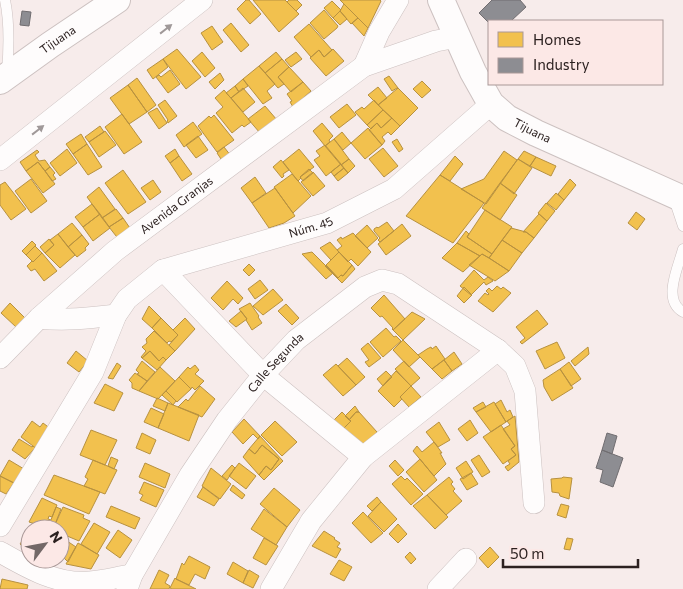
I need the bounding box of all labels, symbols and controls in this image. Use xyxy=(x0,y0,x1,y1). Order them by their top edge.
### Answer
legend xyxy=(488,20,663,85)
street label: Tijuana xyxy=(37,22,78,56)
one-way arrow xyxy=(159,23,172,34)
text: Homes xyxy=(533,30,581,48)
text: Industry xyxy=(533,55,590,73)
street label: Tijuana xyxy=(512,115,554,145)
one-way arrow xyxy=(31,124,44,135)
street label: Avenida Granjas xyxy=(137,173,215,236)
street label: Núm. 45 xyxy=(287,213,335,240)
street label: Calle Segunda xyxy=(244,329,306,395)
north arrow xyxy=(20,519,70,569)
text: N xyxy=(46,528,66,546)
scale bar xyxy=(503,536,638,568)
text: 50 m xyxy=(510,544,544,562)

